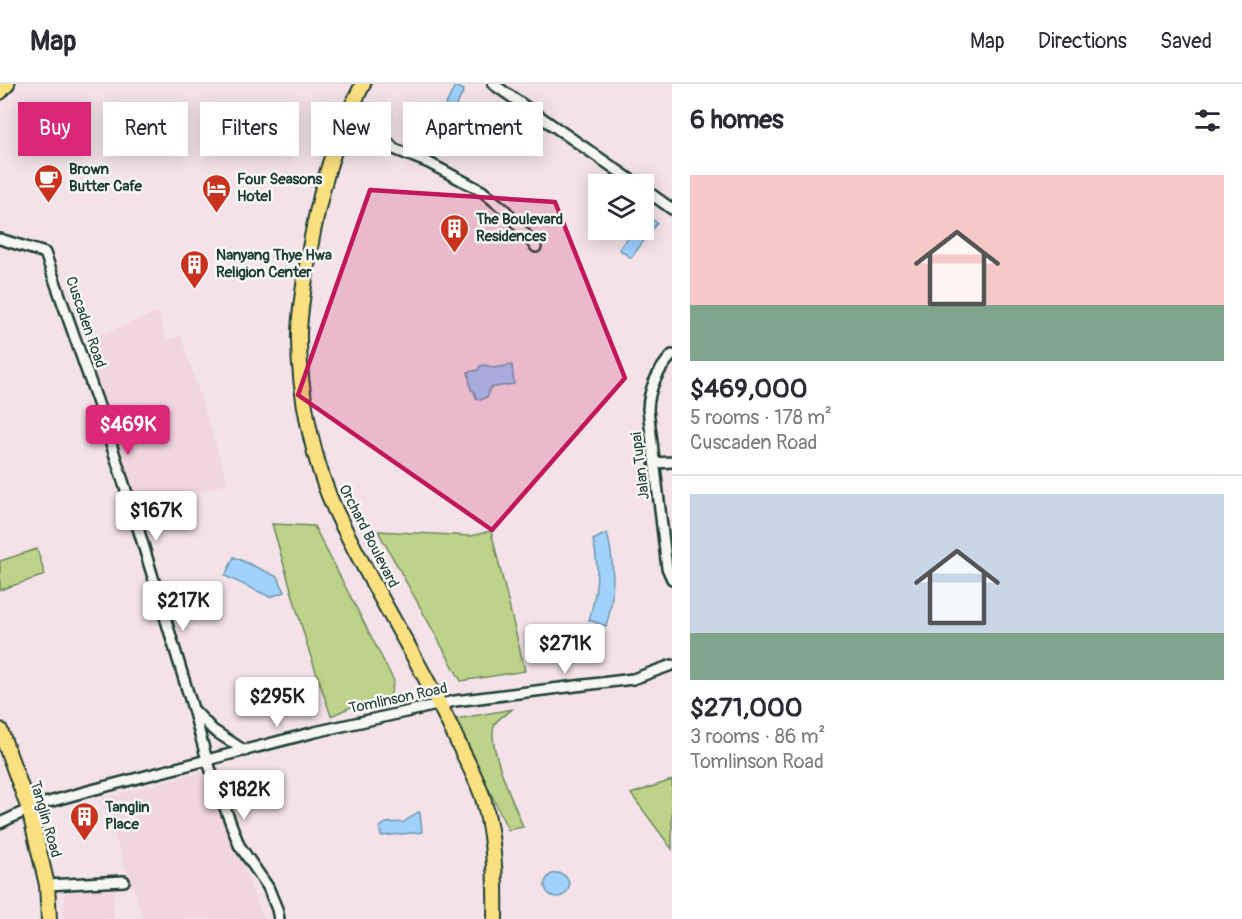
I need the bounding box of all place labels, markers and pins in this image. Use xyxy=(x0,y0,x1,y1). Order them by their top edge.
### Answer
place label: Brown Butter Cafe xyxy=(69,160,143,196)
cafe icon: Brown Butter Cafe xyxy=(32,162,64,204)
place label: Four Seasons Hotel xyxy=(237,170,322,206)
hotel icon: Four Seasons Hotel xyxy=(200,172,232,214)
place label: The Boulevard Residences xyxy=(475,210,563,246)
building icon: The Boulevard Residences xyxy=(439,212,471,254)
place label: Nanyang Thye Hwa Religion Center xyxy=(216,246,332,282)
building icon: Nanyang Thye Hwa Religion Center xyxy=(179,248,211,290)
pin: $469K xyxy=(86,405,170,456)
pin: $167K xyxy=(114,491,198,542)
pin: $217K xyxy=(141,581,225,632)
pin: $271K xyxy=(523,624,607,675)
pin: $295K xyxy=(235,677,319,728)
pin: $182K xyxy=(202,770,286,821)
place label: Tanglin Place xyxy=(104,798,150,834)
building icon: Tanglin Place xyxy=(68,800,100,842)

